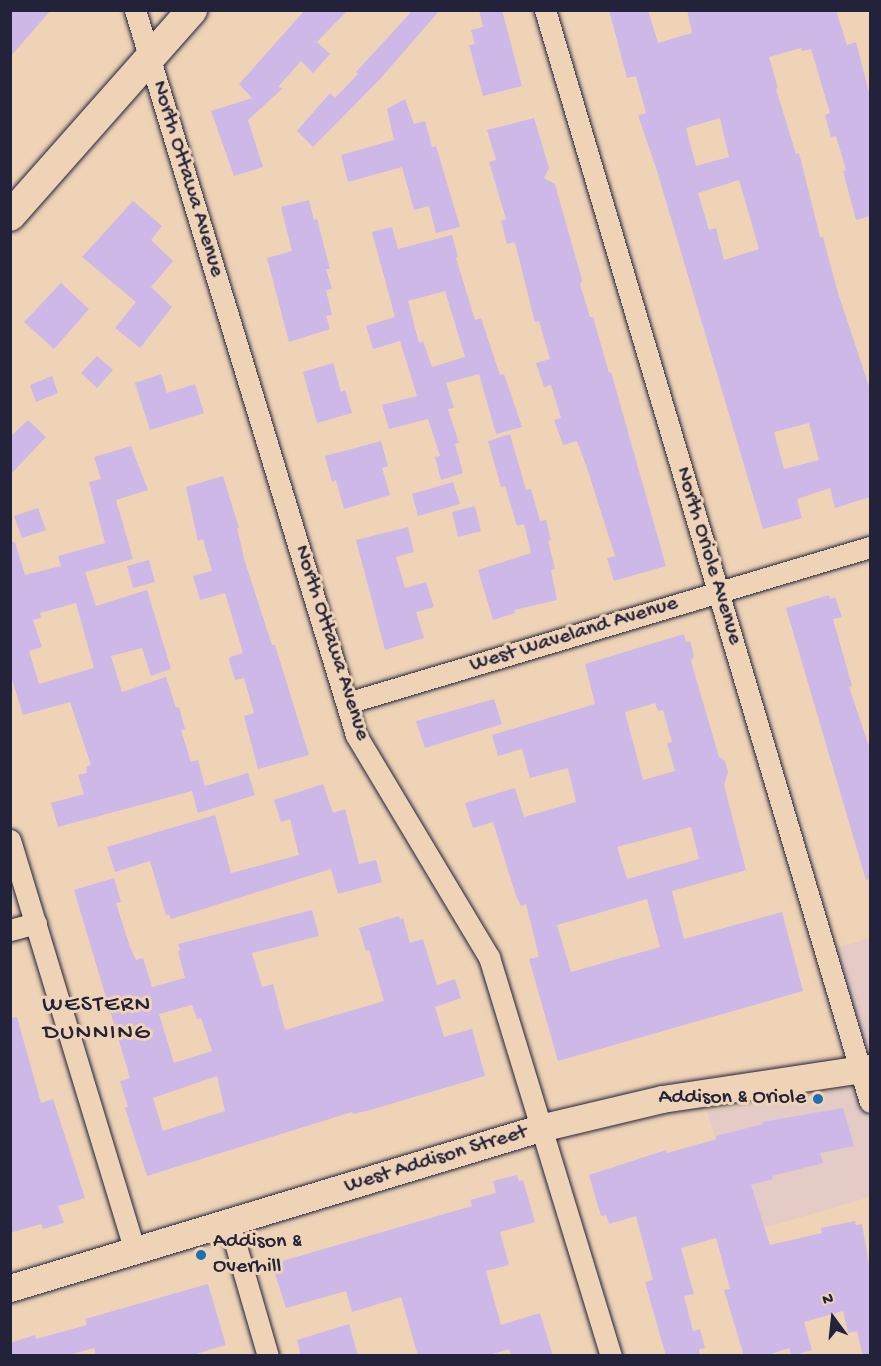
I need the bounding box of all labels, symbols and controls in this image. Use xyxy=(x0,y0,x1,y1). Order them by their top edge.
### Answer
street label: North Ottawa Avenue xyxy=(145,78,229,280)
street label: North Oriole Avenue xyxy=(668,464,748,648)
street label: North Ottawa Avenue xyxy=(287,542,375,744)
street label: West Waveland Avenue xyxy=(467,591,681,679)
district label: WESTERN DUNNING xyxy=(42,992,152,1048)
place label: Addison & Oriole xyxy=(659,1086,806,1112)
marker: Addison & Oriole xyxy=(811,1092,825,1106)
street label: West Addison Street xyxy=(341,1120,531,1200)
place label: Addison & Overhill xyxy=(213,1229,302,1280)
marker: Addison & Overhill xyxy=(194,1248,208,1262)
north arrow xyxy=(803,1288,863,1348)
text: N xyxy=(821,1290,836,1311)

